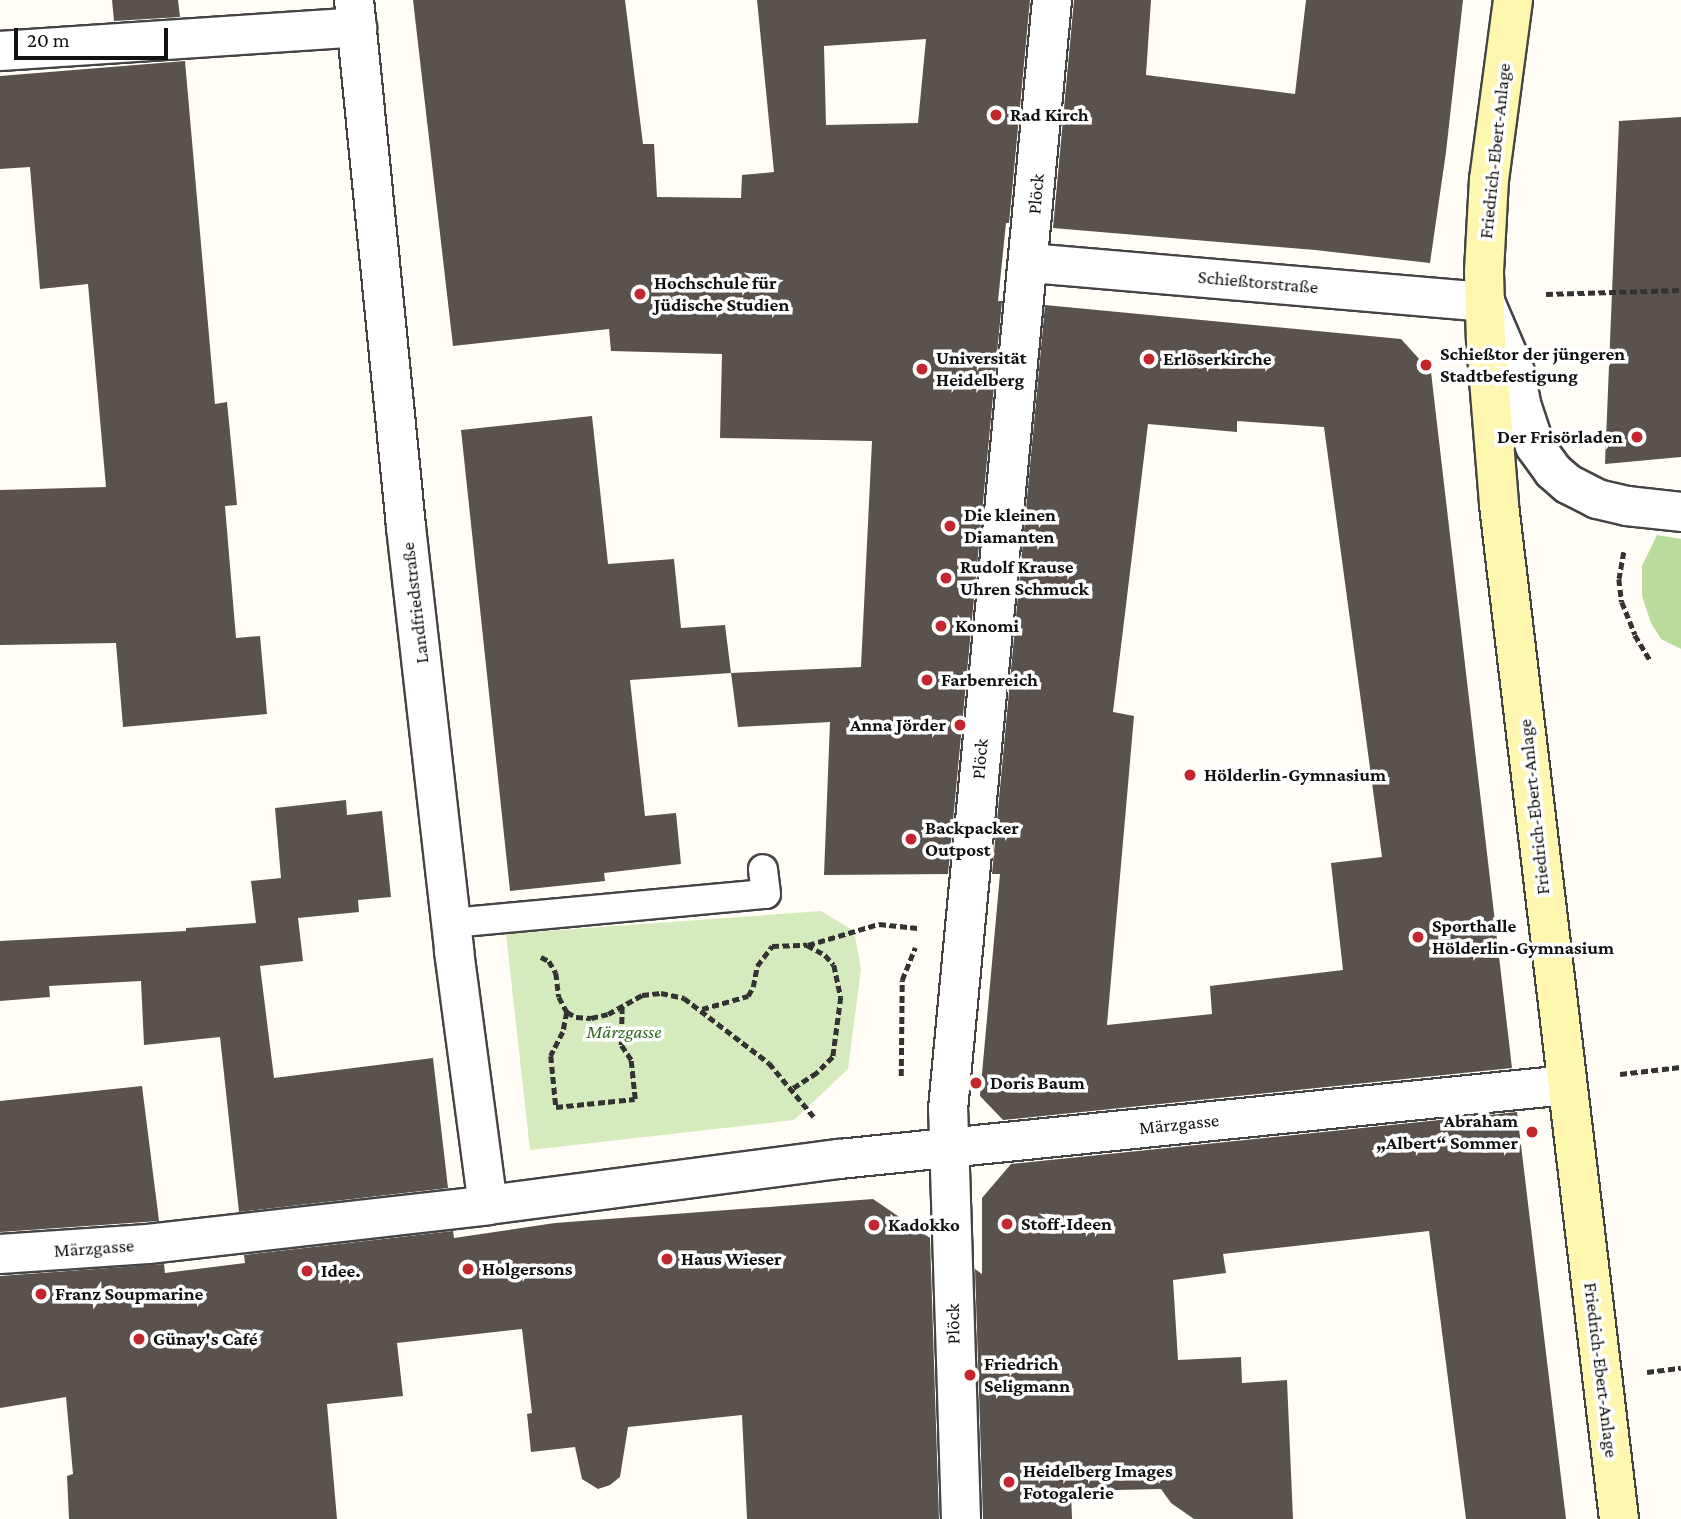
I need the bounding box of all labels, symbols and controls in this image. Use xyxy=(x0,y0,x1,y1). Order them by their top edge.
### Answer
scale bar xyxy=(18,14,172,58)
text: 20 m xyxy=(27,28,70,52)
street label: Friedrich-Ebert-Anlage xyxy=(1474,62,1516,240)
place label: Rad Kirch xyxy=(1010,104,1089,126)
marker: Rad Kirch xyxy=(988,107,1004,123)
street label: Plöck xyxy=(1023,173,1049,215)
street label: Schießtorstraße xyxy=(1197,265,1319,299)
place label: Hochschule für Jüdische Studien xyxy=(654,272,789,316)
marker: Hochschule für Jüdische Studien xyxy=(632,286,648,302)
place label: Schießtor der jüngeren Stadtbefestigung xyxy=(1440,343,1625,387)
place label: Universität Heidelberg xyxy=(936,347,1027,391)
place label: Erlöserkirche xyxy=(1163,348,1272,370)
marker: Erlöserkirche xyxy=(1141,351,1157,367)
marker: Schießtor der jüngeren Stadtbefestigung xyxy=(1418,357,1434,373)
marker: Universität Heidelberg xyxy=(914,361,930,377)
place label: Der Frisörladen xyxy=(1497,426,1623,448)
marker: Der Frisörladen xyxy=(1629,429,1645,445)
place label: Die kleinen Diamanten xyxy=(964,504,1056,548)
marker: Die kleinen Diamanten xyxy=(942,518,958,534)
street label: Landfriedstraße xyxy=(396,541,434,665)
place label: Rudolf Krause Uhren Schmuck xyxy=(960,556,1089,600)
marker: Rudolf Krause Uhren Schmuck xyxy=(938,570,954,586)
place label: Konomi xyxy=(955,615,1019,637)
marker: Konomi xyxy=(933,618,949,634)
place label: Farbenreich xyxy=(941,669,1038,691)
marker: Farbenreich xyxy=(919,672,935,688)
place label: Anna Jörder xyxy=(850,714,946,736)
marker: Anna Jörder xyxy=(952,717,968,733)
street label: Friedrich-Ebert-Anlage xyxy=(1513,718,1555,896)
street label: Plöck xyxy=(967,738,993,780)
place label: Hölderlin-Gymnasium xyxy=(1204,764,1386,786)
marker: Hölderlin-Gymnasium xyxy=(1182,767,1198,783)
place label: Backpacker Outpost xyxy=(925,817,1019,861)
marker: Backpacker Outpost xyxy=(903,831,919,847)
place label: Sporthalle Hölderlin-Gymnasium xyxy=(1432,915,1614,959)
marker: Sporthalle Hölderlin-Gymnasium xyxy=(1410,929,1426,945)
park label: Märzgasse xyxy=(587,1021,661,1043)
place label: Doris Baum xyxy=(990,1072,1085,1094)
marker: Doris Baum xyxy=(968,1075,984,1091)
street label: Märzgasse xyxy=(1138,1108,1220,1140)
place label: Abraham „Albert“ Sommer xyxy=(1376,1110,1518,1154)
marker: Abraham „Albert“ Sommer xyxy=(1524,1124,1540,1140)
place label: Stoff-Ideen xyxy=(1021,1213,1112,1235)
place label: Kadokko xyxy=(888,1214,960,1236)
marker: Stoff-Ideen xyxy=(999,1216,1015,1232)
marker: Kadokko xyxy=(866,1217,882,1233)
street label: Märzgasse xyxy=(53,1234,135,1262)
place label: Haus Wieser xyxy=(681,1248,782,1270)
marker: Haus Wieser xyxy=(659,1251,675,1267)
place label: Holgersons xyxy=(482,1258,572,1280)
place label: Idee. xyxy=(321,1260,361,1282)
marker: Holgersons xyxy=(460,1261,476,1277)
marker: Idee. xyxy=(299,1263,315,1279)
street label: Friedrich-Ebert-Anlage xyxy=(1579,1281,1623,1459)
place label: Franz Soupmarine xyxy=(55,1283,203,1305)
marker: Franz Soupmarine xyxy=(33,1286,49,1302)
street label: Plöck xyxy=(941,1303,965,1345)
place label: Günay's Café xyxy=(153,1328,258,1350)
marker: Günay's Café xyxy=(131,1331,147,1347)
place label: Friedrich Seligmann xyxy=(984,1353,1070,1397)
marker: Friedrich Seligmann xyxy=(962,1367,978,1383)
place label: Heidelberg Images Fotogalerie xyxy=(1023,1460,1173,1504)
marker: Heidelberg Images Fotogalerie xyxy=(1001,1474,1017,1490)

